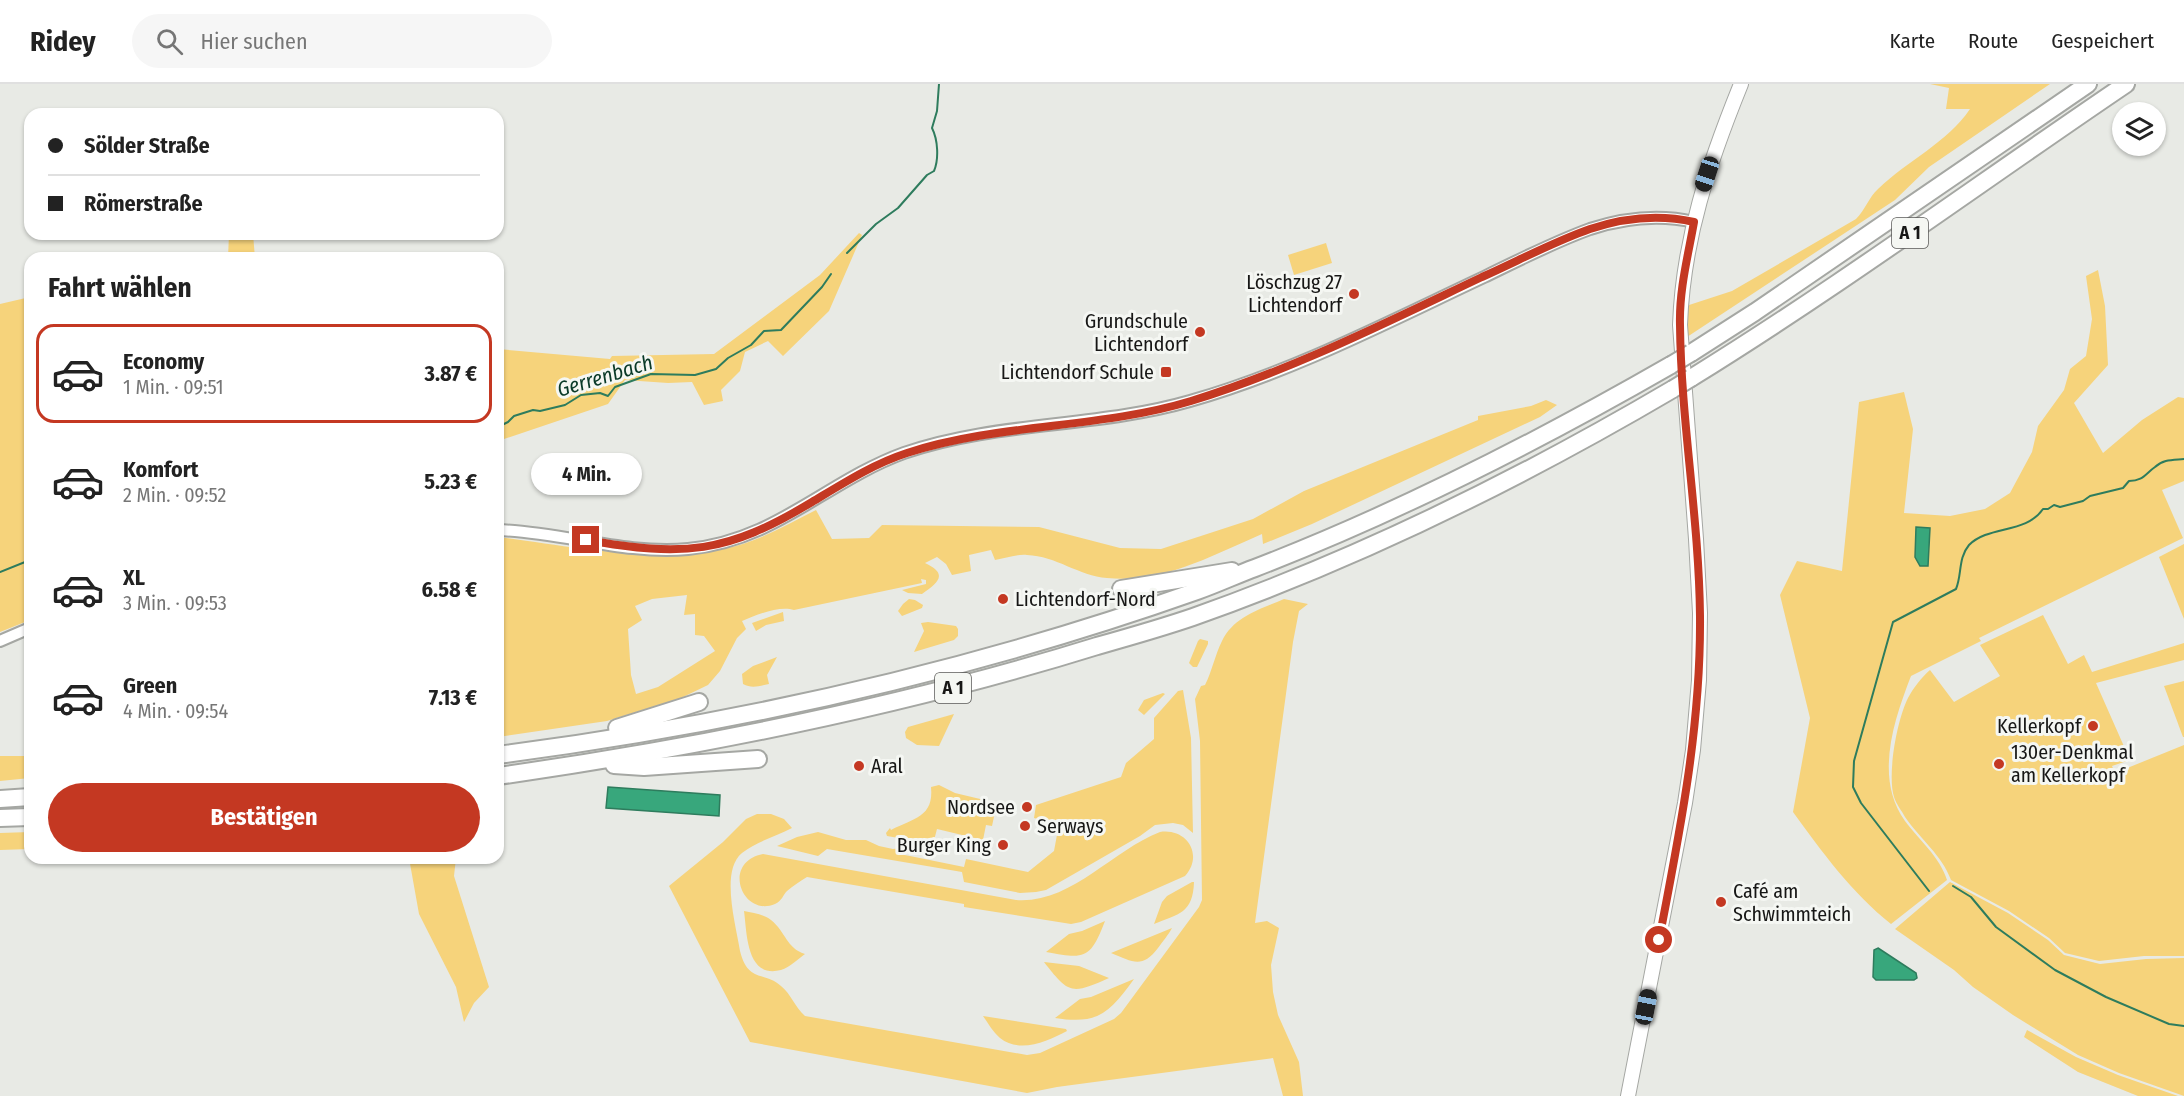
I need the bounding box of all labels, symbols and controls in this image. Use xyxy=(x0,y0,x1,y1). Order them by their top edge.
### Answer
search box xyxy=(132,14,552,68)
text: Ridey xyxy=(30,25,96,58)
icon: search xyxy=(153,25,186,58)
text: Hier suchen xyxy=(201,28,308,55)
text: Karte xyxy=(1890,28,1935,54)
text: Route xyxy=(1968,28,2018,54)
text: Gespeichert xyxy=(2051,28,2154,54)
map controls xyxy=(2112,102,2166,156)
button: layers xyxy=(2112,102,2166,156)
text: Sölder Straße xyxy=(84,132,210,159)
car xyxy=(1693,154,1721,194)
text: Römerstraße xyxy=(84,190,203,217)
road number: A 1 xyxy=(1892,218,1928,248)
place label: Löschzug 27 Lichtendorf xyxy=(1246,270,1344,317)
text: Fahrt wählen xyxy=(48,272,192,304)
marker: Löschzug 27 Lichtendorf xyxy=(1347,287,1361,301)
place label: Grundschule Lichtendorf xyxy=(1085,309,1190,356)
marker: Grundschule Lichtendorf xyxy=(1193,325,1207,339)
icon: car xyxy=(51,347,105,401)
text: Economy xyxy=(123,348,204,375)
water label: Gerrenbach xyxy=(554,349,656,403)
text: 3.87 € xyxy=(424,360,477,387)
place label: Lichtendorf Schule xyxy=(1001,360,1154,384)
marker: Lichtendorf Schule xyxy=(1159,365,1173,379)
text: 1 Min. · 09:51 xyxy=(123,375,223,399)
callout: 4 Min. xyxy=(530,453,642,495)
icon: car xyxy=(51,455,105,509)
text: Komfort xyxy=(123,456,198,483)
text: 4 Min. xyxy=(562,462,611,486)
text: 5.23 € xyxy=(424,468,477,495)
text: 2 Min. · 09:52 xyxy=(123,483,226,507)
route end xyxy=(572,526,599,553)
icon: car xyxy=(51,563,105,617)
text: XL xyxy=(123,564,145,591)
text: 6.58 € xyxy=(421,576,477,603)
place label: Lichtendorf-Nord xyxy=(1015,587,1156,611)
text: 3 Min. · 09:53 xyxy=(123,591,227,615)
marker: Lichtendorf-Nord xyxy=(996,592,1010,606)
icon: car xyxy=(51,671,105,725)
text: Green xyxy=(123,672,177,699)
road number: A 1 xyxy=(935,673,971,703)
text: 7.13 € xyxy=(429,684,477,711)
text: 4 Min. · 09:54 xyxy=(123,699,228,723)
place label: Kellerkopf xyxy=(1997,714,2083,738)
marker: Kellerkopf xyxy=(2086,719,2100,733)
place label: 130er-Denkmal am Kellerkopf xyxy=(2011,740,2133,787)
place label: Aral xyxy=(871,754,903,778)
marker: 130er-Denkmal am Kellerkopf xyxy=(1992,757,2006,771)
marker: Aral xyxy=(852,759,866,773)
button: Bestätigen xyxy=(48,783,480,852)
place label: Nordsee xyxy=(947,795,1015,819)
marker: Nordsee xyxy=(1020,800,1034,814)
place label: Serways xyxy=(1037,814,1103,838)
marker: Serways xyxy=(1018,819,1032,833)
place label: Burger King xyxy=(897,833,992,857)
marker: Burger King xyxy=(996,838,1010,852)
place label: Café am Schwimmteich xyxy=(1733,879,1851,926)
marker: Café am Schwimmteich xyxy=(1714,895,1728,909)
route start xyxy=(1645,926,1672,953)
car xyxy=(1634,988,1658,1026)

